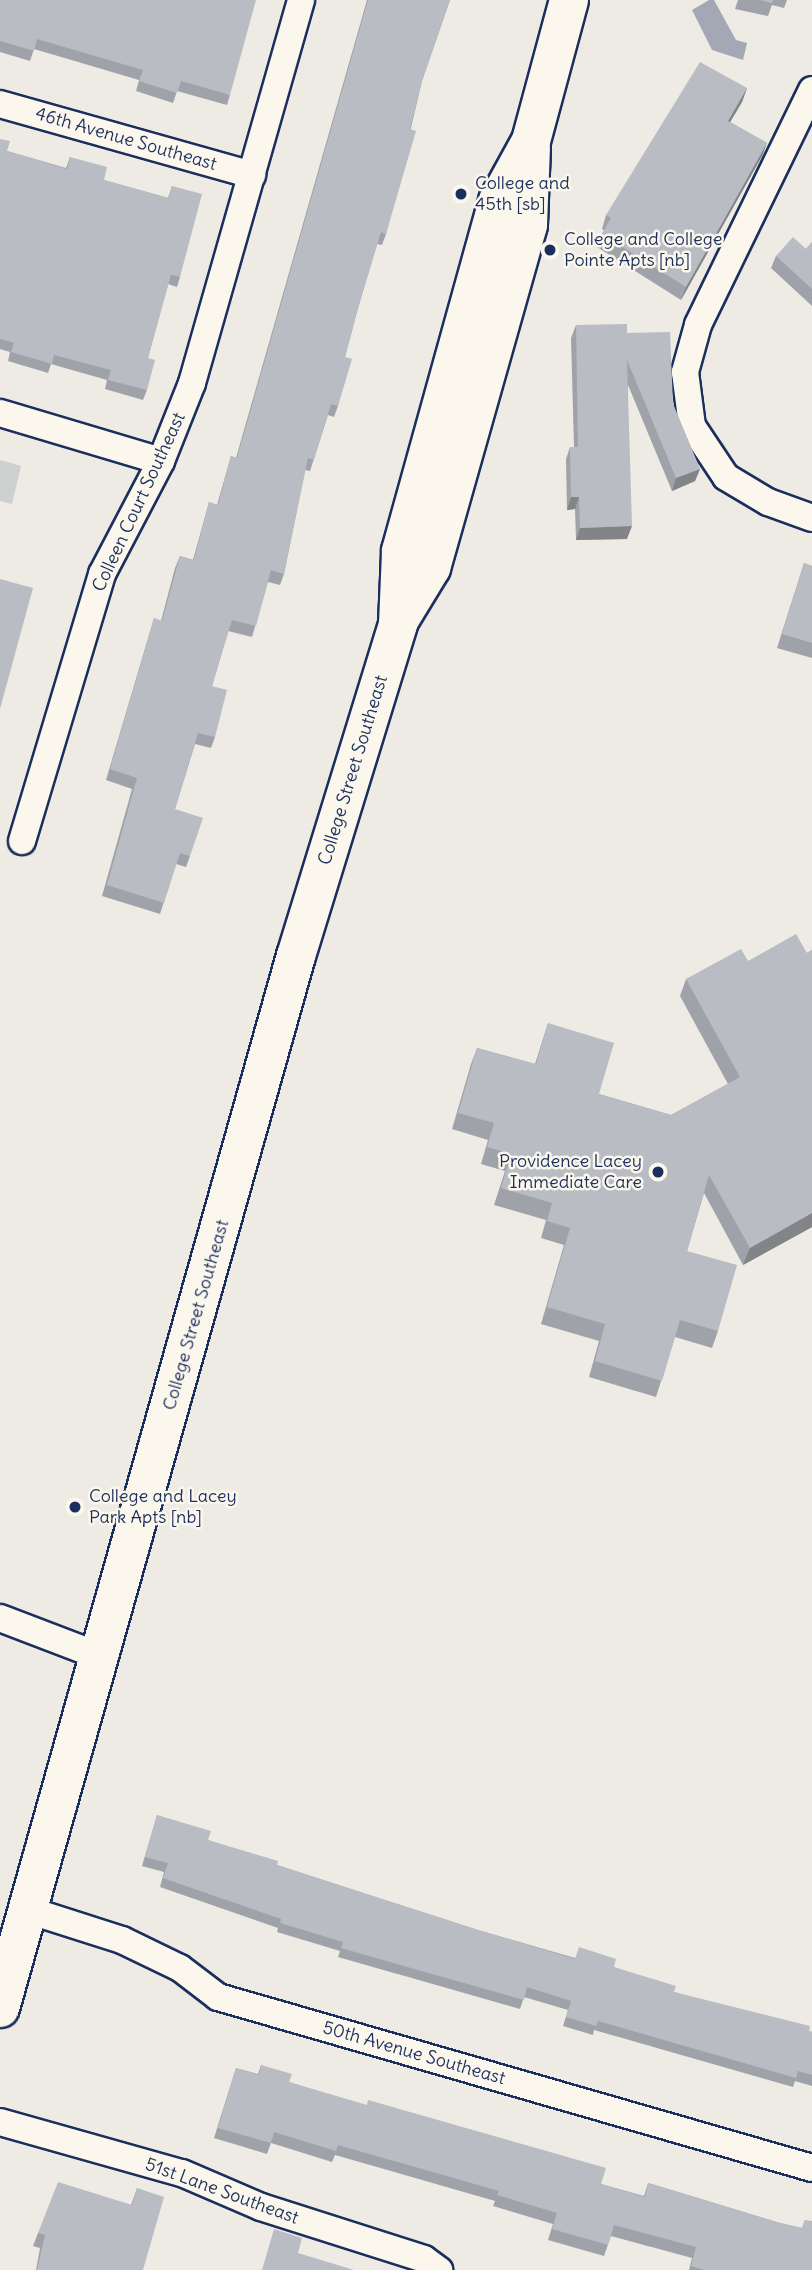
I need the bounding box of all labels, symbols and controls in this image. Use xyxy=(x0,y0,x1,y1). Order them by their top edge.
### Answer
street label: 46th Avenue Southeast xyxy=(33,103,219,175)
place label: College and 45th [sb] xyxy=(475,173,570,216)
marker: College and 45th [sb] xyxy=(453,186,469,202)
place label: College and College Pointe Apts [nb] xyxy=(564,229,722,272)
marker: College and College Pointe Apts [nb] xyxy=(542,242,558,258)
street label: Colleen Court Southeast xyxy=(88,409,190,595)
street label: College Street Southeast xyxy=(314,673,392,867)
place label: Providence Lacey Immediate Care xyxy=(499,1151,642,1194)
marker: Providence Lacey Immediate Care xyxy=(648,1162,668,1182)
street label: College Street Southeast xyxy=(158,1217,234,1413)
place label: College and Lacey Park Apts [nb] xyxy=(89,1486,237,1528)
marker: College and Lacey Park Apts [nb] xyxy=(67,1499,83,1515)
street label: 50th Avenue Southeast xyxy=(320,2017,508,2089)
street label: 51st Lane Southeast xyxy=(142,2153,302,2229)

